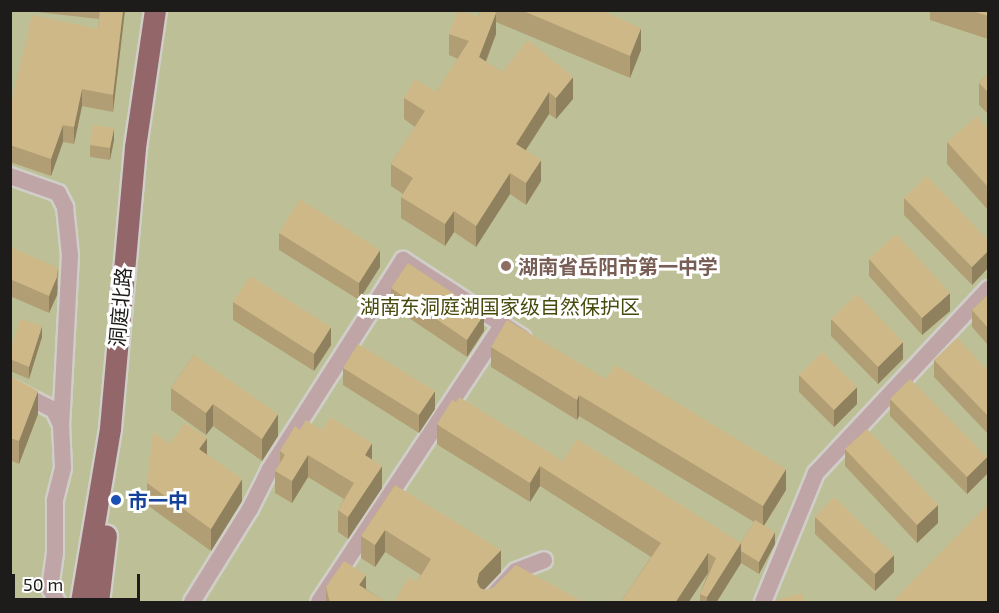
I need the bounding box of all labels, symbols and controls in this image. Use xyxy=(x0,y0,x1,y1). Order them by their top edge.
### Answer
place label: 湖南省岳阳市第一中学 xyxy=(518,254,718,278)
marker: 湖南省岳阳市第一中学 xyxy=(499,259,513,273)
street label: 洞庭北路 xyxy=(105,266,135,348)
park label: 湖南东洞庭湖国家级自然保护区 xyxy=(360,294,640,318)
place label: 市一中 xyxy=(128,488,188,512)
marker: 市一中 xyxy=(109,493,123,507)
scale bar xyxy=(15,562,142,600)
text: 50 m xyxy=(23,573,63,595)

